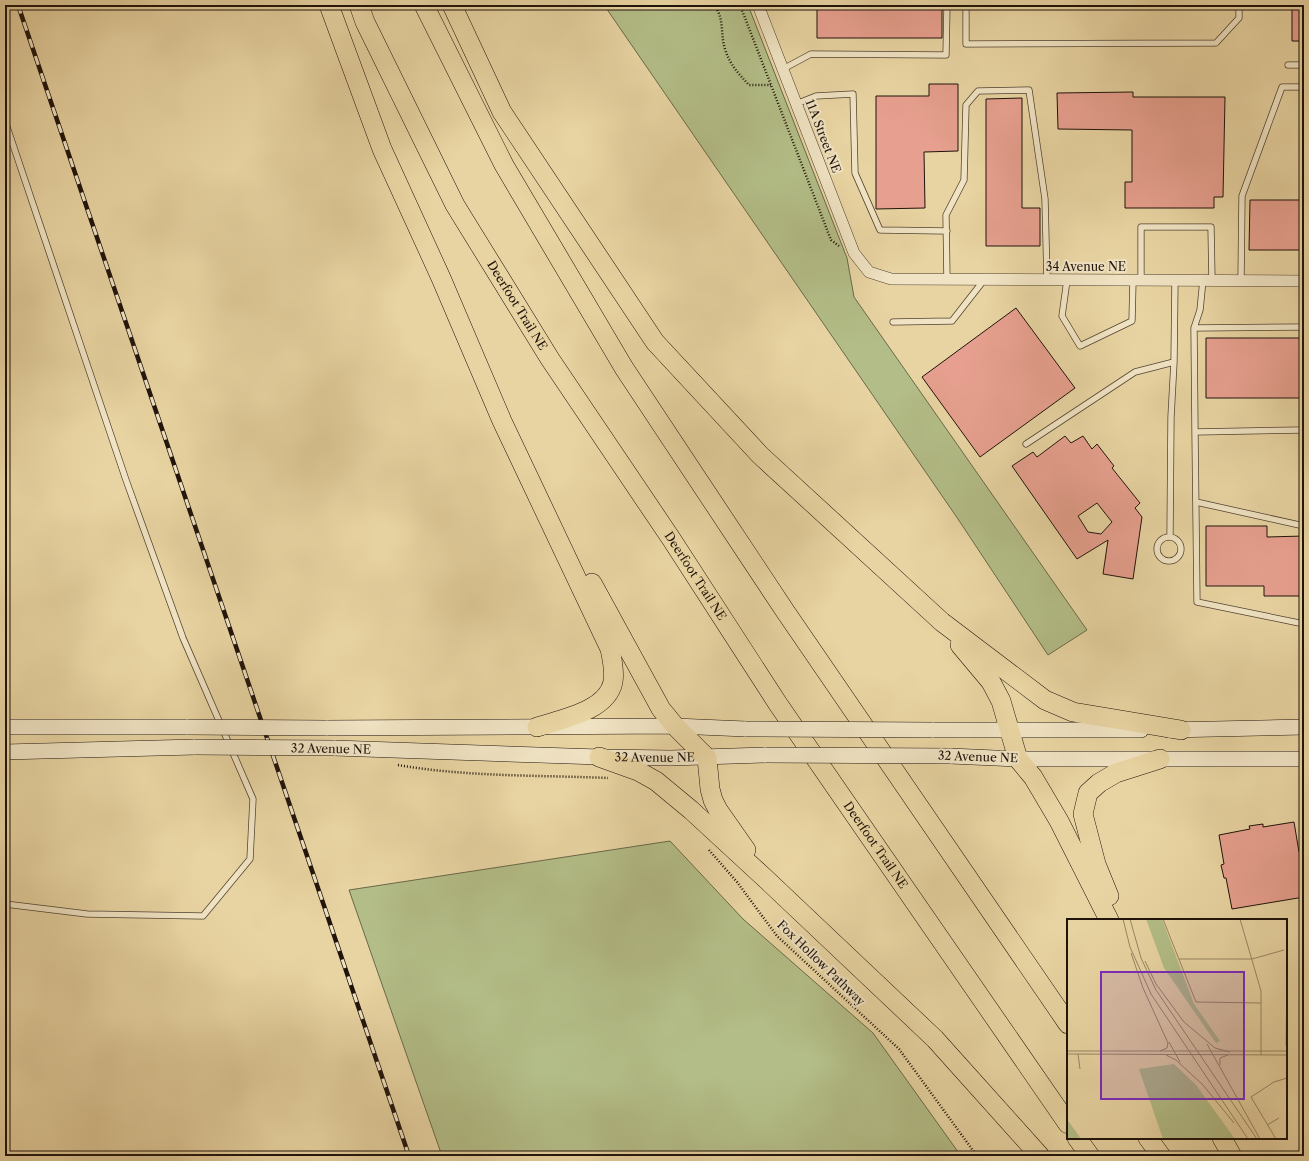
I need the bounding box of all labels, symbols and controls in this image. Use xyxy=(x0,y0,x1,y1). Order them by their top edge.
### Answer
street label: 11A Street NE xyxy=(803,97,844,175)
street label: Deerfoot Trail NE xyxy=(484,258,551,353)
street label: 34 Avenue NE xyxy=(1046,259,1126,274)
street label: Deerfoot Trail NE xyxy=(661,529,730,623)
street label: 32 Avenue NE xyxy=(291,740,371,757)
street label: 32 Avenue NE xyxy=(938,748,1018,765)
street label: 32 Avenue NE xyxy=(615,749,695,765)
street label: Deerfoot Trail NE xyxy=(841,798,911,891)
street label: Fox Hollow Pathway xyxy=(774,917,869,1009)
inset map xyxy=(1067,919,1287,1139)

